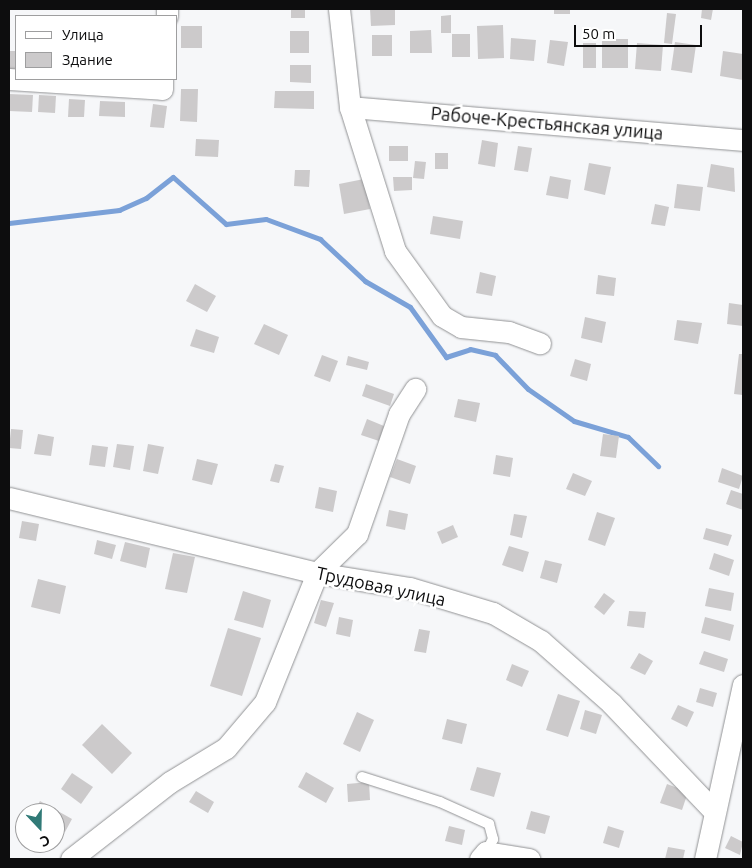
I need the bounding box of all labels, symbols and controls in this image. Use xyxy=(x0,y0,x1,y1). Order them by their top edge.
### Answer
legend xyxy=(15,15,178,80)
scale bar xyxy=(577,15,704,47)
text: 50 m xyxy=(582,25,615,42)
text: Улица xyxy=(62,26,104,43)
text: Здание xyxy=(62,51,113,68)
street label: Рабоче-Крестьянская улица xyxy=(430,102,664,144)
street label: Трудовая улица xyxy=(314,562,448,610)
north arrow xyxy=(15,803,65,853)
text: С xyxy=(38,832,52,850)

